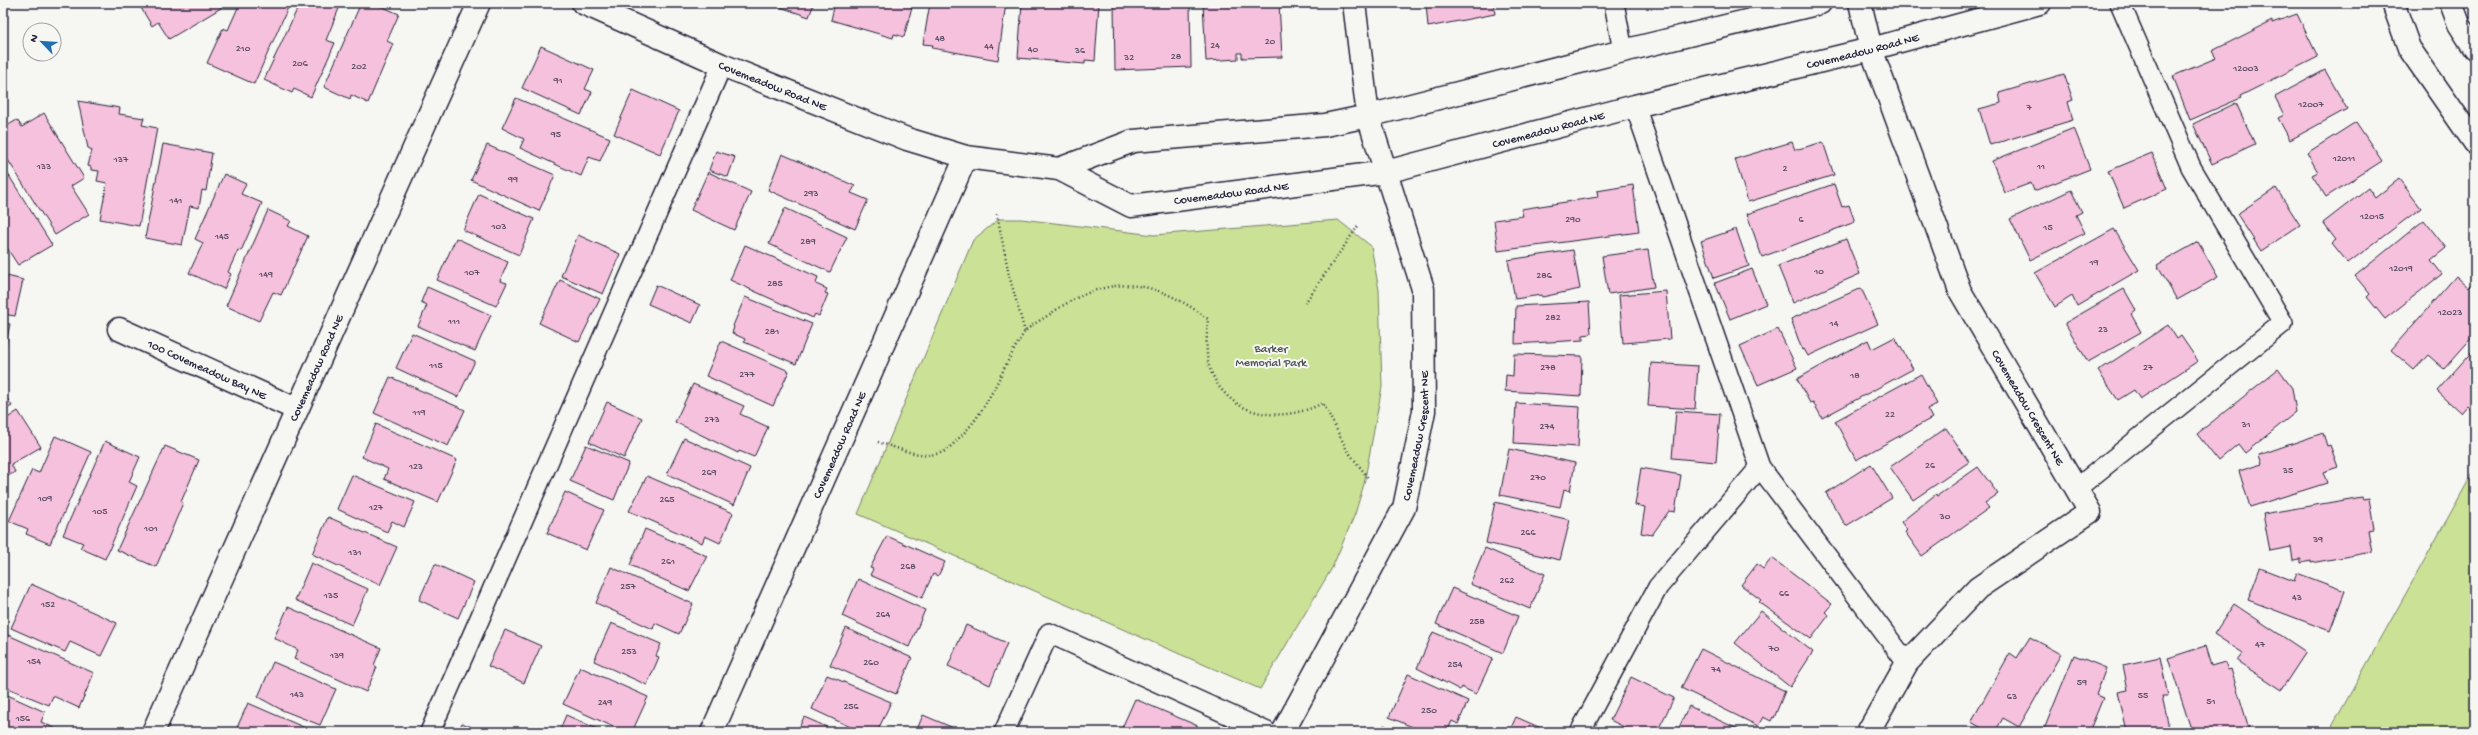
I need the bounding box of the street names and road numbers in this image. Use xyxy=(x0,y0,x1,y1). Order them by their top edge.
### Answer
street label: Covemeadow Road NE xyxy=(1805,31,1921,73)
street label: Covemeadow Road NE xyxy=(716,59,829,115)
street label: Covemeadow Road NE xyxy=(1491,109,1607,152)
street label: Covemeadow Road NE xyxy=(1173,180,1290,209)
street label: Covemeadow Road NE xyxy=(288,313,348,424)
street label: 100 Covemeadow Bay NE xyxy=(144,337,269,404)
street label: Covemeadow Crescent NE xyxy=(1987,348,2066,469)
street label: Covemeadow Crescent NE xyxy=(1401,370,1433,502)
street label: Covemeadow Road NE xyxy=(811,389,871,501)

